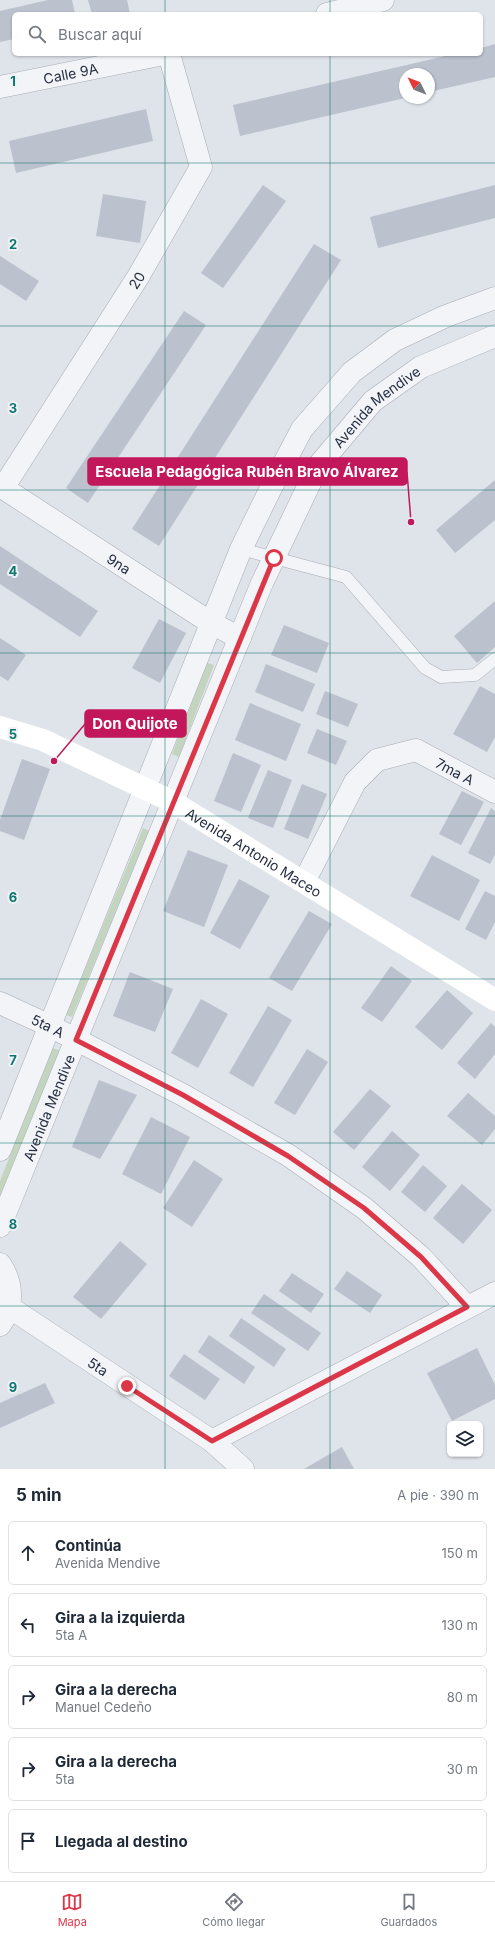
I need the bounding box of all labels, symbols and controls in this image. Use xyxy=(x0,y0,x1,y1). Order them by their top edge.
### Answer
search box xyxy=(12,12,483,56)
icon: search xyxy=(26,23,48,45)
text: Buscar aquí xyxy=(58,25,142,44)
street label: Calle 9A xyxy=(42,59,100,87)
north arrow xyxy=(399,68,435,104)
text: 1 xyxy=(10,73,16,89)
text: 2 xyxy=(9,236,17,252)
street label: 20 xyxy=(124,268,148,292)
street label: Avenida Mendive xyxy=(329,362,423,451)
text: 3 xyxy=(9,400,17,416)
callout: Escuela Pedagógica Rubén Bravo Álvarez xyxy=(88,458,407,485)
text: Escuela Pedagógica Rubén Bravo Álvarez xyxy=(95,462,399,481)
street label: 9na xyxy=(104,549,134,577)
route start xyxy=(265,549,283,567)
text: 4 xyxy=(9,563,18,579)
callout: Don Quijote xyxy=(85,710,186,737)
text: Don Quijote xyxy=(92,714,178,733)
text: 5 xyxy=(9,726,17,742)
street label: 7ma A xyxy=(433,754,478,788)
street label: Avenida Antonio Maceo xyxy=(183,804,325,900)
text: 6 xyxy=(9,889,17,905)
street label: 5ta A xyxy=(29,1010,68,1041)
text: 7 xyxy=(9,1052,17,1068)
street label: Avenida Mendive xyxy=(19,1052,78,1163)
text: 8 xyxy=(9,1216,17,1232)
street label: 5ta xyxy=(85,1353,112,1379)
route end xyxy=(118,1377,136,1395)
text: 9 xyxy=(9,1379,17,1395)
map controls xyxy=(447,1421,483,1457)
button: layers xyxy=(447,1421,483,1457)
text: 5 min xyxy=(16,1485,62,1505)
text: A pie · 390 m xyxy=(397,1487,479,1503)
text: Continúa xyxy=(55,1536,122,1555)
icon: ahead xyxy=(17,1542,39,1564)
text: 150 m xyxy=(442,1545,478,1561)
text: Avenida Mendive xyxy=(55,1555,160,1571)
text: Gira a la izquierda xyxy=(55,1608,185,1627)
icon: left xyxy=(17,1614,39,1636)
text: 130 m xyxy=(441,1617,478,1633)
text: 5ta A xyxy=(55,1627,87,1643)
text: Gira a la derecha xyxy=(55,1680,177,1699)
icon: right xyxy=(17,1686,39,1708)
text: 80 m xyxy=(447,1689,478,1705)
text: Manuel Cedeño xyxy=(55,1699,152,1715)
text: Gira a la derecha xyxy=(55,1752,177,1771)
icon: right xyxy=(17,1758,39,1780)
text: 30 m xyxy=(447,1761,478,1777)
text: 5ta xyxy=(55,1771,75,1787)
icon: arrive xyxy=(17,1830,39,1852)
text: Llegada al destino xyxy=(55,1832,188,1851)
tab: Mapa xyxy=(58,1891,87,1929)
tab: Cómo llegar xyxy=(202,1891,265,1929)
tab: Guardados xyxy=(380,1891,437,1929)

